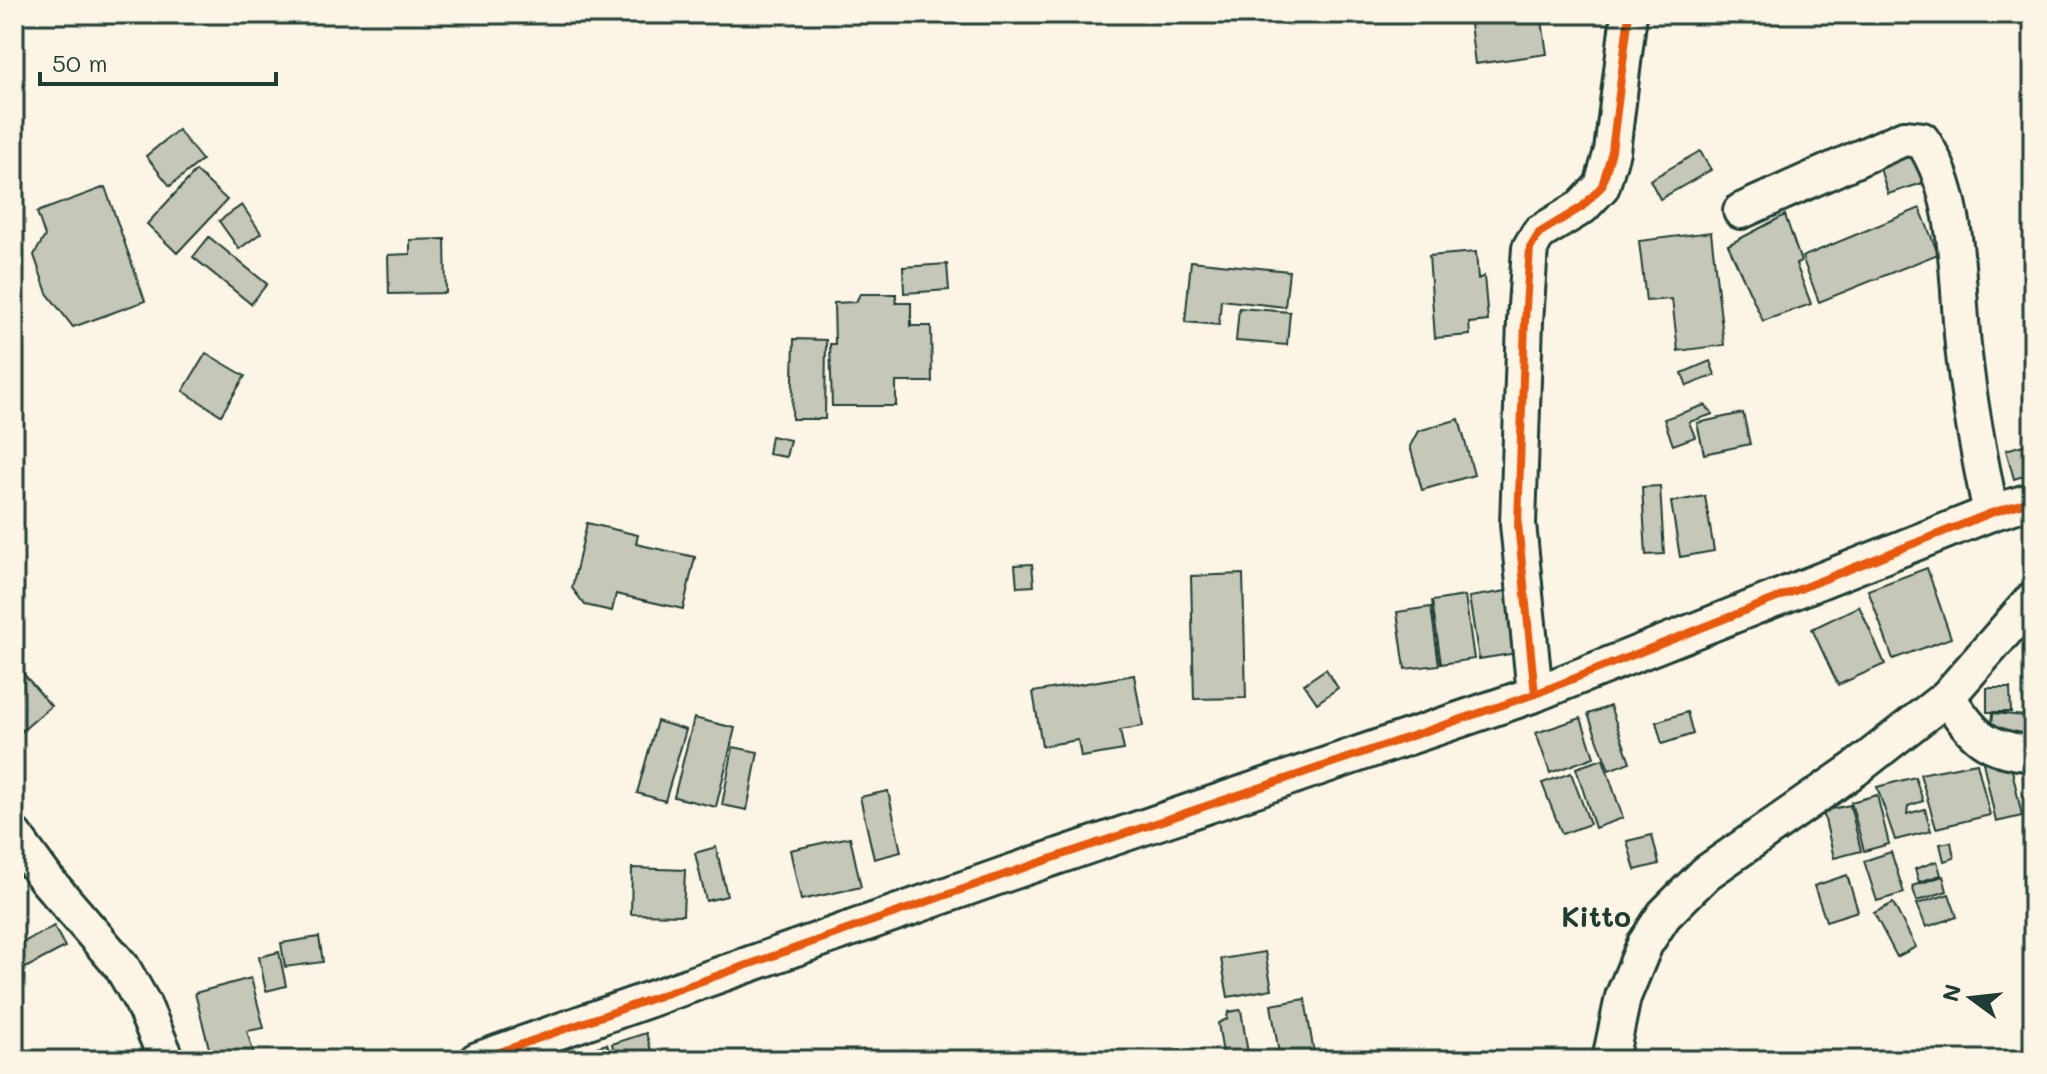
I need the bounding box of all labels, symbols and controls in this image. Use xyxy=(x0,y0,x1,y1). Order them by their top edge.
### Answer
scale bar xyxy=(40,36,276,86)
text: 50 m xyxy=(52,47,108,78)
district label: Kitto xyxy=(1561,898,1631,934)
north arrow xyxy=(1931,958,2011,1038)
text: N xyxy=(1935,981,1967,1005)

